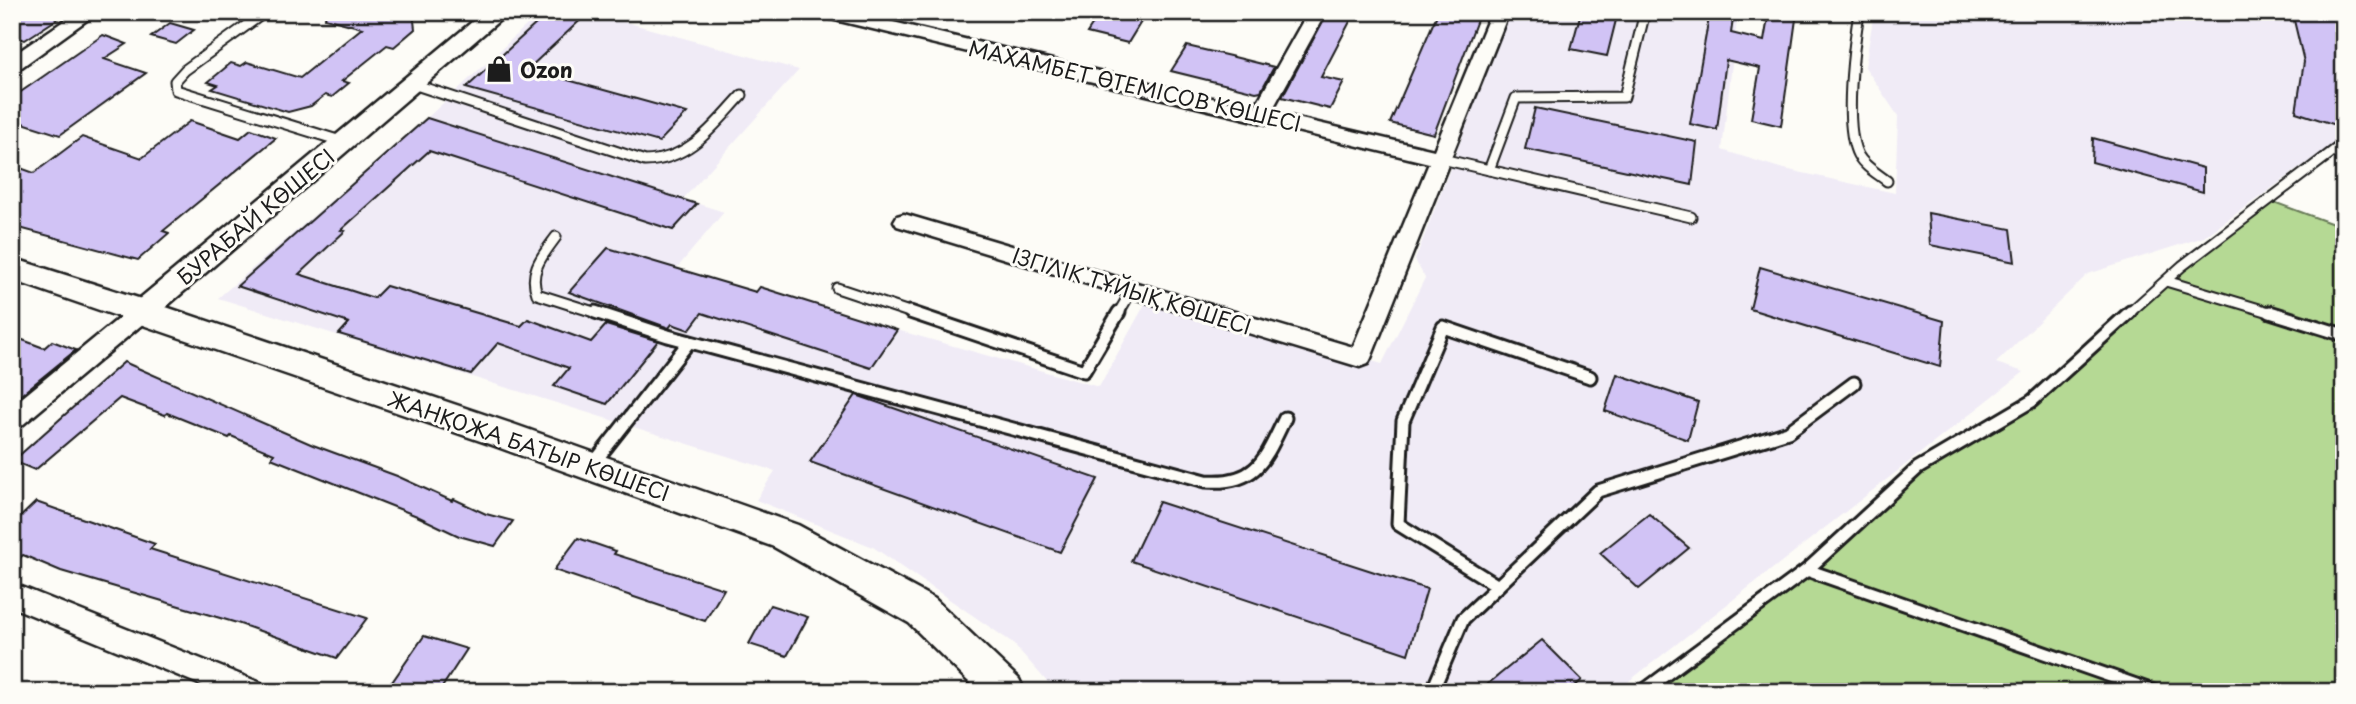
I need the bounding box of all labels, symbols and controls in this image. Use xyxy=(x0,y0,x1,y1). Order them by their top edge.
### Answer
street label: МАХАМБЕТ ӨТЕМІСОВ КӨШЕСІ xyxy=(966,31,1304,139)
place label: Ozon xyxy=(520,53,573,85)
shop icon: Ozon xyxy=(484,54,514,84)
street label: БУРАБАЙ КӨШЕСІ xyxy=(169,140,341,292)
street label: ІЗГІЛІК ТҰЙЫҚ КӨШЕСІ xyxy=(1009,238,1255,342)
street label: ЖАНҚОЖА БАТЫР КӨШЕСІ xyxy=(384,382,674,508)

